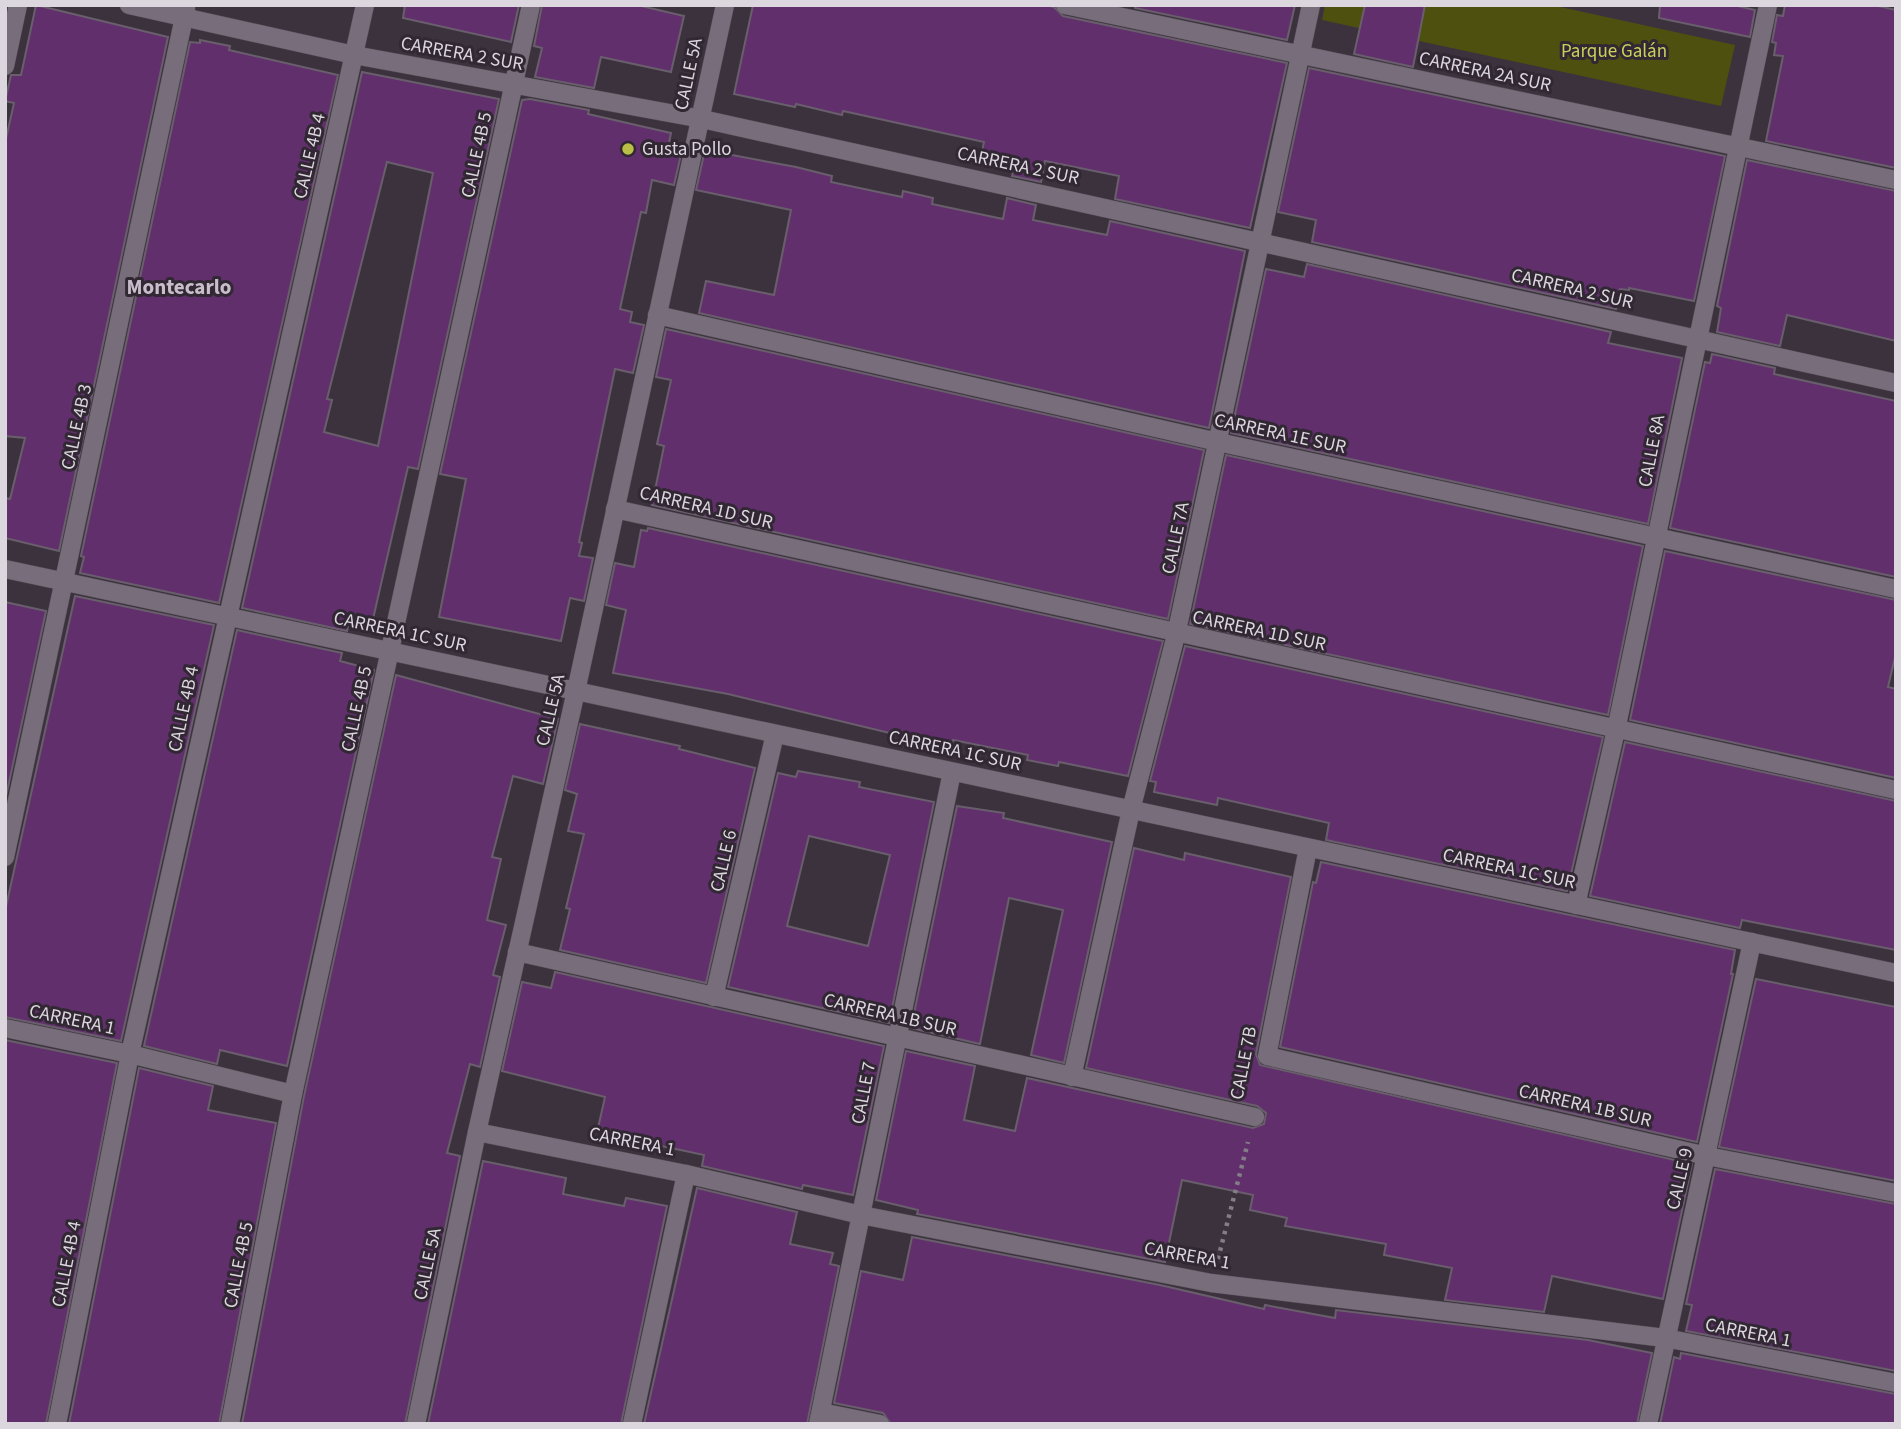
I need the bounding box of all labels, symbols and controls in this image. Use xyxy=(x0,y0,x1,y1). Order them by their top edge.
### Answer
street label: CARRERA 2 SUR xyxy=(399,30,526,78)
street label: CALLE 5A xyxy=(668,35,710,113)
park label: Parque Galán xyxy=(1561,38,1667,65)
street label: CARRERA 2A SUR xyxy=(1416,45,1554,99)
street label: CALLE 4B 5 xyxy=(455,109,499,201)
street label: CALLE 4B 4 xyxy=(287,110,333,202)
place label: Gusta Pollo xyxy=(642,136,732,163)
street label: CARRERA 2 SUR xyxy=(954,140,1082,192)
marker: Gusta Pollo xyxy=(620,141,636,157)
street label: CARRERA 2 SUR xyxy=(1508,262,1636,316)
district label: Montecarlo xyxy=(127,272,231,302)
street label: CALLE 4B 3 xyxy=(55,381,99,473)
street label: CARRERA 1E SUR xyxy=(1212,407,1349,461)
street label: CALLE 8A xyxy=(1632,412,1672,490)
street label: CARRERA 1D SUR xyxy=(637,480,775,536)
street label: CALLE 7A xyxy=(1155,499,1197,577)
street label: CARRERA 1D SUR xyxy=(1190,604,1328,658)
street label: CARRERA 1C SUR xyxy=(331,605,469,659)
street label: CALLE 4B 4 xyxy=(162,663,206,755)
street label: CALLE 4B 5 xyxy=(335,663,379,755)
street label: CALLE 5A xyxy=(530,671,573,749)
street label: CARRERA 1C SUR xyxy=(886,724,1024,778)
street label: CALLE 6 xyxy=(704,827,744,895)
street label: CARRERA 1C SUR xyxy=(1440,842,1578,896)
street label: CARRERA 1B SUR xyxy=(821,987,959,1043)
street label: CARRERA 1 xyxy=(27,998,117,1042)
street label: CALLE 7B xyxy=(1224,1024,1264,1102)
street label: CALLE 7 xyxy=(845,1060,883,1126)
street label: CARRERA 1B SUR xyxy=(1516,1078,1654,1134)
street label: CARRERA 1 xyxy=(587,1120,677,1164)
street label: CALLE 9 xyxy=(1660,1145,1700,1213)
street label: CALLE 4B 4 xyxy=(45,1219,89,1309)
street label: CALLE 4B 5 xyxy=(217,1220,261,1310)
street label: CALLE 5A xyxy=(407,1225,449,1303)
street label: CARRERA 1 xyxy=(1142,1235,1232,1277)
street label: CARRERA 1 xyxy=(1703,1311,1793,1355)

